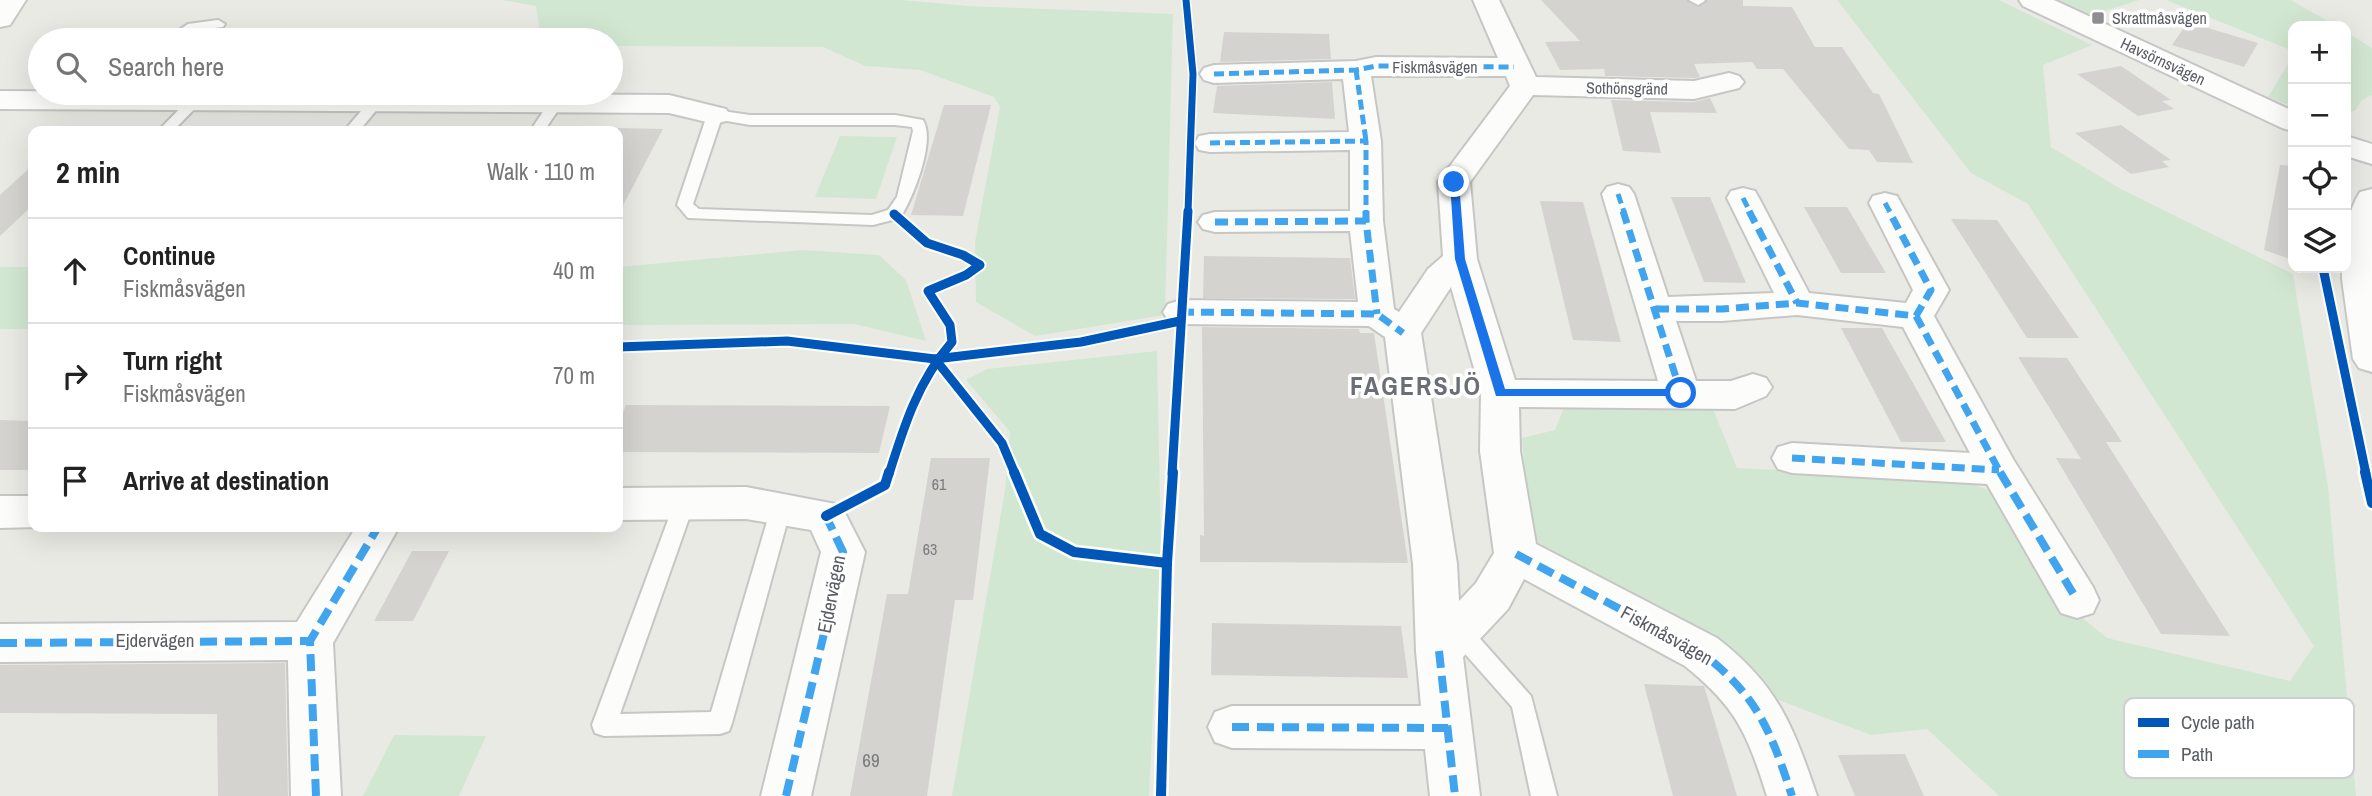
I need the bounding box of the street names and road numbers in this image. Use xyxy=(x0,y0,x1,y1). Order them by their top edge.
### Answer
street label: Havsörnsvägen xyxy=(2117,32,2209,90)
street label: Fiskmåsvägen xyxy=(1392,56,1478,78)
street label: Sothönsgränd xyxy=(1586,76,1668,100)
street label: Ejdervägen xyxy=(811,553,851,635)
street label: Fiskmåsvägen xyxy=(1616,599,1718,671)
street label: Ejdervägen xyxy=(116,627,194,653)

